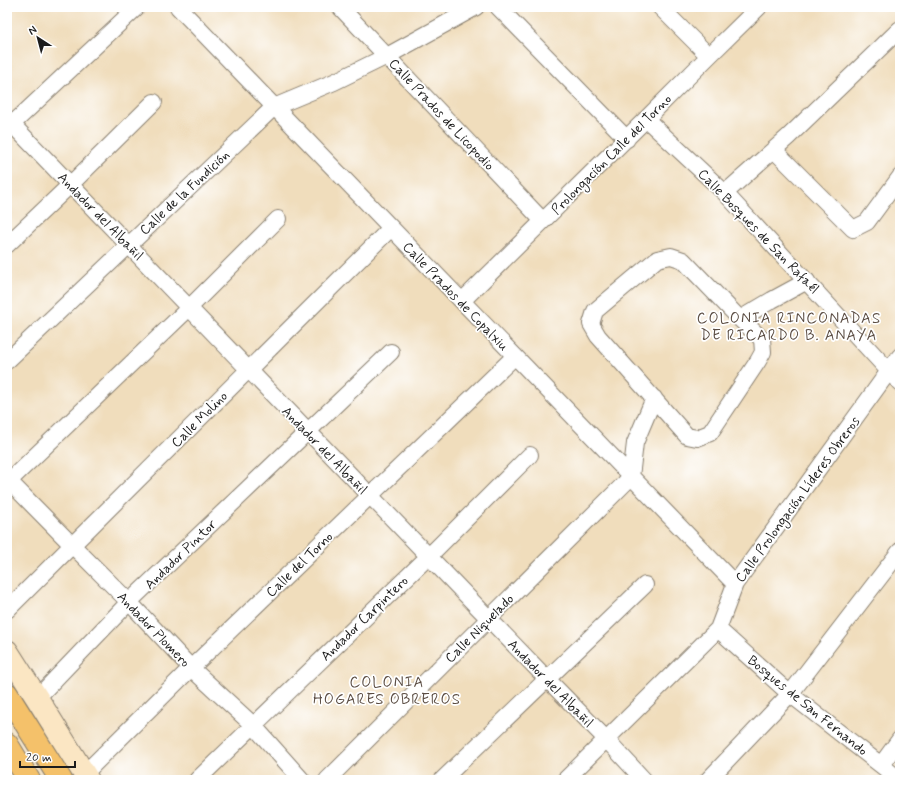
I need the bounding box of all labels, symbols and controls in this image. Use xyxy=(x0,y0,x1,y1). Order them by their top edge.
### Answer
north arrow xyxy=(18,18,58,58)
text: N xyxy=(26,23,40,39)
street label: Calle Prados de Licopodio xyxy=(385,55,498,175)
street label: Prolongación Calle del Torno xyxy=(548,90,677,220)
street label: Calle de la Fundición xyxy=(136,146,234,239)
street label: Calle Bosques de San Rafaél xyxy=(694,165,823,298)
street label: Andador del Albañil xyxy=(53,169,147,265)
street label: Calle Prados de Copalxiu xyxy=(398,238,512,355)
district label: COLONIA RINCONADAS DE RICARDO B. ANAYA xyxy=(697,309,881,346)
street label: Calle Molino xyxy=(168,388,232,452)
street label: Andador del Albañil xyxy=(277,403,371,499)
street label: Calle Prolongación Líderes Obreros xyxy=(732,413,865,587)
street label: Andador Pintor xyxy=(141,516,221,594)
street label: Calle del Torno xyxy=(262,528,337,601)
street label: Andador Carpintero xyxy=(317,572,412,665)
street label: Andador Plomero xyxy=(113,588,194,671)
street label: Calle Niquelado xyxy=(441,590,518,667)
street label: Andador del Albañil xyxy=(503,636,597,732)
street label: Bosques de San Fernando xyxy=(744,652,871,760)
district label: COLONIA HOGARES OBREROS xyxy=(313,673,461,710)
scale bar xyxy=(20,743,75,769)
text: 20 m xyxy=(26,750,52,766)

